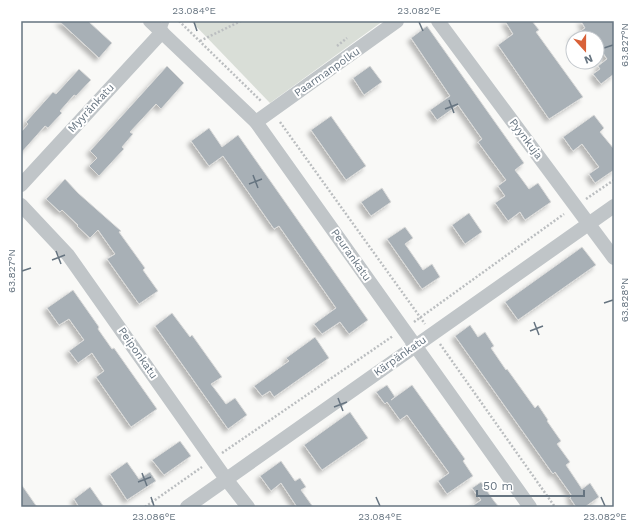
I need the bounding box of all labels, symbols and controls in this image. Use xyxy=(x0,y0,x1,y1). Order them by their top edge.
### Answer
text: 23.084°E xyxy=(172,5,216,16)
text: 23.082°E xyxy=(397,5,441,16)
text: 63.827°N xyxy=(619,23,630,67)
north arrow xyxy=(565,30,605,70)
street label: Paarmanpolku xyxy=(292,45,362,99)
text: N xyxy=(582,51,595,66)
street label: Myyränkatu xyxy=(65,81,117,135)
street label: Pyynkuja xyxy=(507,116,545,162)
street label: Peurankatu xyxy=(328,226,374,284)
text: 63.827°N xyxy=(6,249,17,293)
text: 63.828°N xyxy=(619,278,630,322)
street label: Peiponkatu xyxy=(116,325,160,381)
street label: Kärpänkatu xyxy=(371,333,429,379)
scale bar xyxy=(477,472,584,498)
text: 50 m xyxy=(483,479,513,493)
text: 23.086°E xyxy=(132,511,176,522)
text: 23.084°E xyxy=(358,511,402,522)
text: 23.082°E xyxy=(583,511,627,522)

